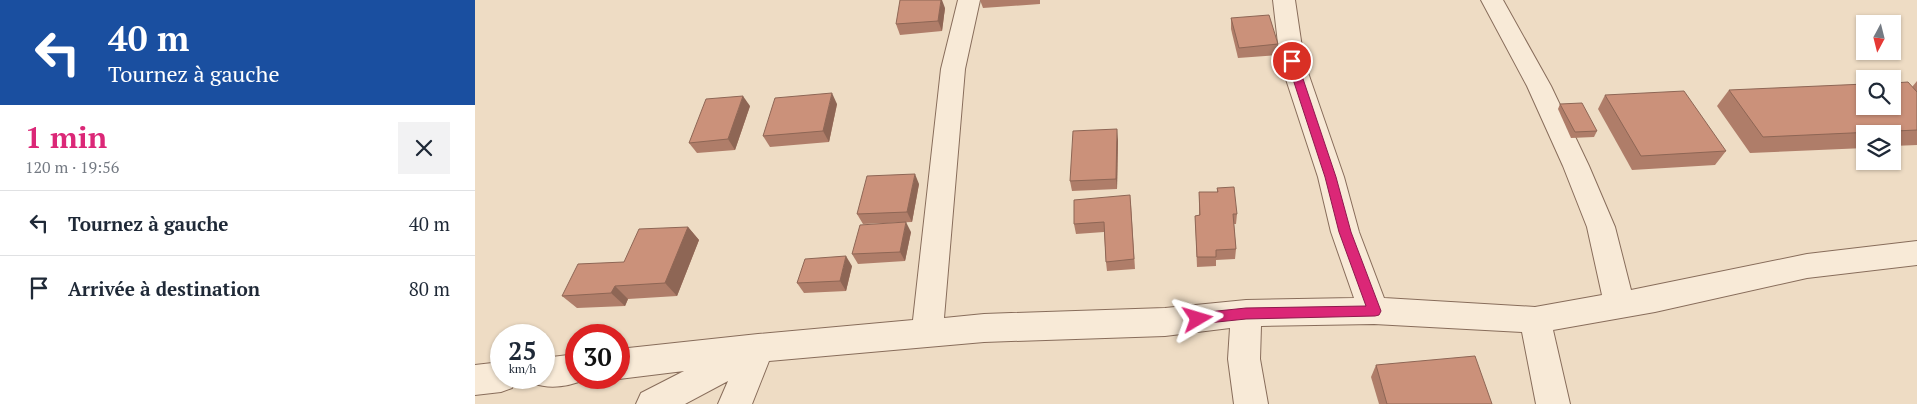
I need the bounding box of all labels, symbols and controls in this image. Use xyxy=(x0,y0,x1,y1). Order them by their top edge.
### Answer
text: 40 m xyxy=(108,15,189,61)
north arrow xyxy=(1856,15,1901,60)
map controls xyxy=(1856,15,1901,170)
icon: left xyxy=(25,20,90,85)
pin xyxy=(1271,40,1313,82)
icon: arrive xyxy=(1278,47,1306,75)
text: Tournez à gauche xyxy=(108,59,279,88)
button: search xyxy=(1856,70,1901,115)
text: 1 min xyxy=(25,117,107,157)
button: close xyxy=(398,122,450,174)
button: layers xyxy=(1856,125,1901,170)
text: 120 m · 19:56 xyxy=(25,156,119,178)
icon: left xyxy=(25,209,53,237)
text: Tournez à gauche xyxy=(68,211,229,236)
text: 40 m xyxy=(409,211,450,236)
icon: arrive xyxy=(25,274,53,302)
text: Arrivée à destination xyxy=(68,276,260,301)
text: 80 m xyxy=(409,276,450,301)
position arrow xyxy=(1171,292,1223,344)
speed limit sign: 30 xyxy=(565,324,630,389)
text: 25 xyxy=(508,334,537,367)
text: km/h xyxy=(509,361,536,376)

